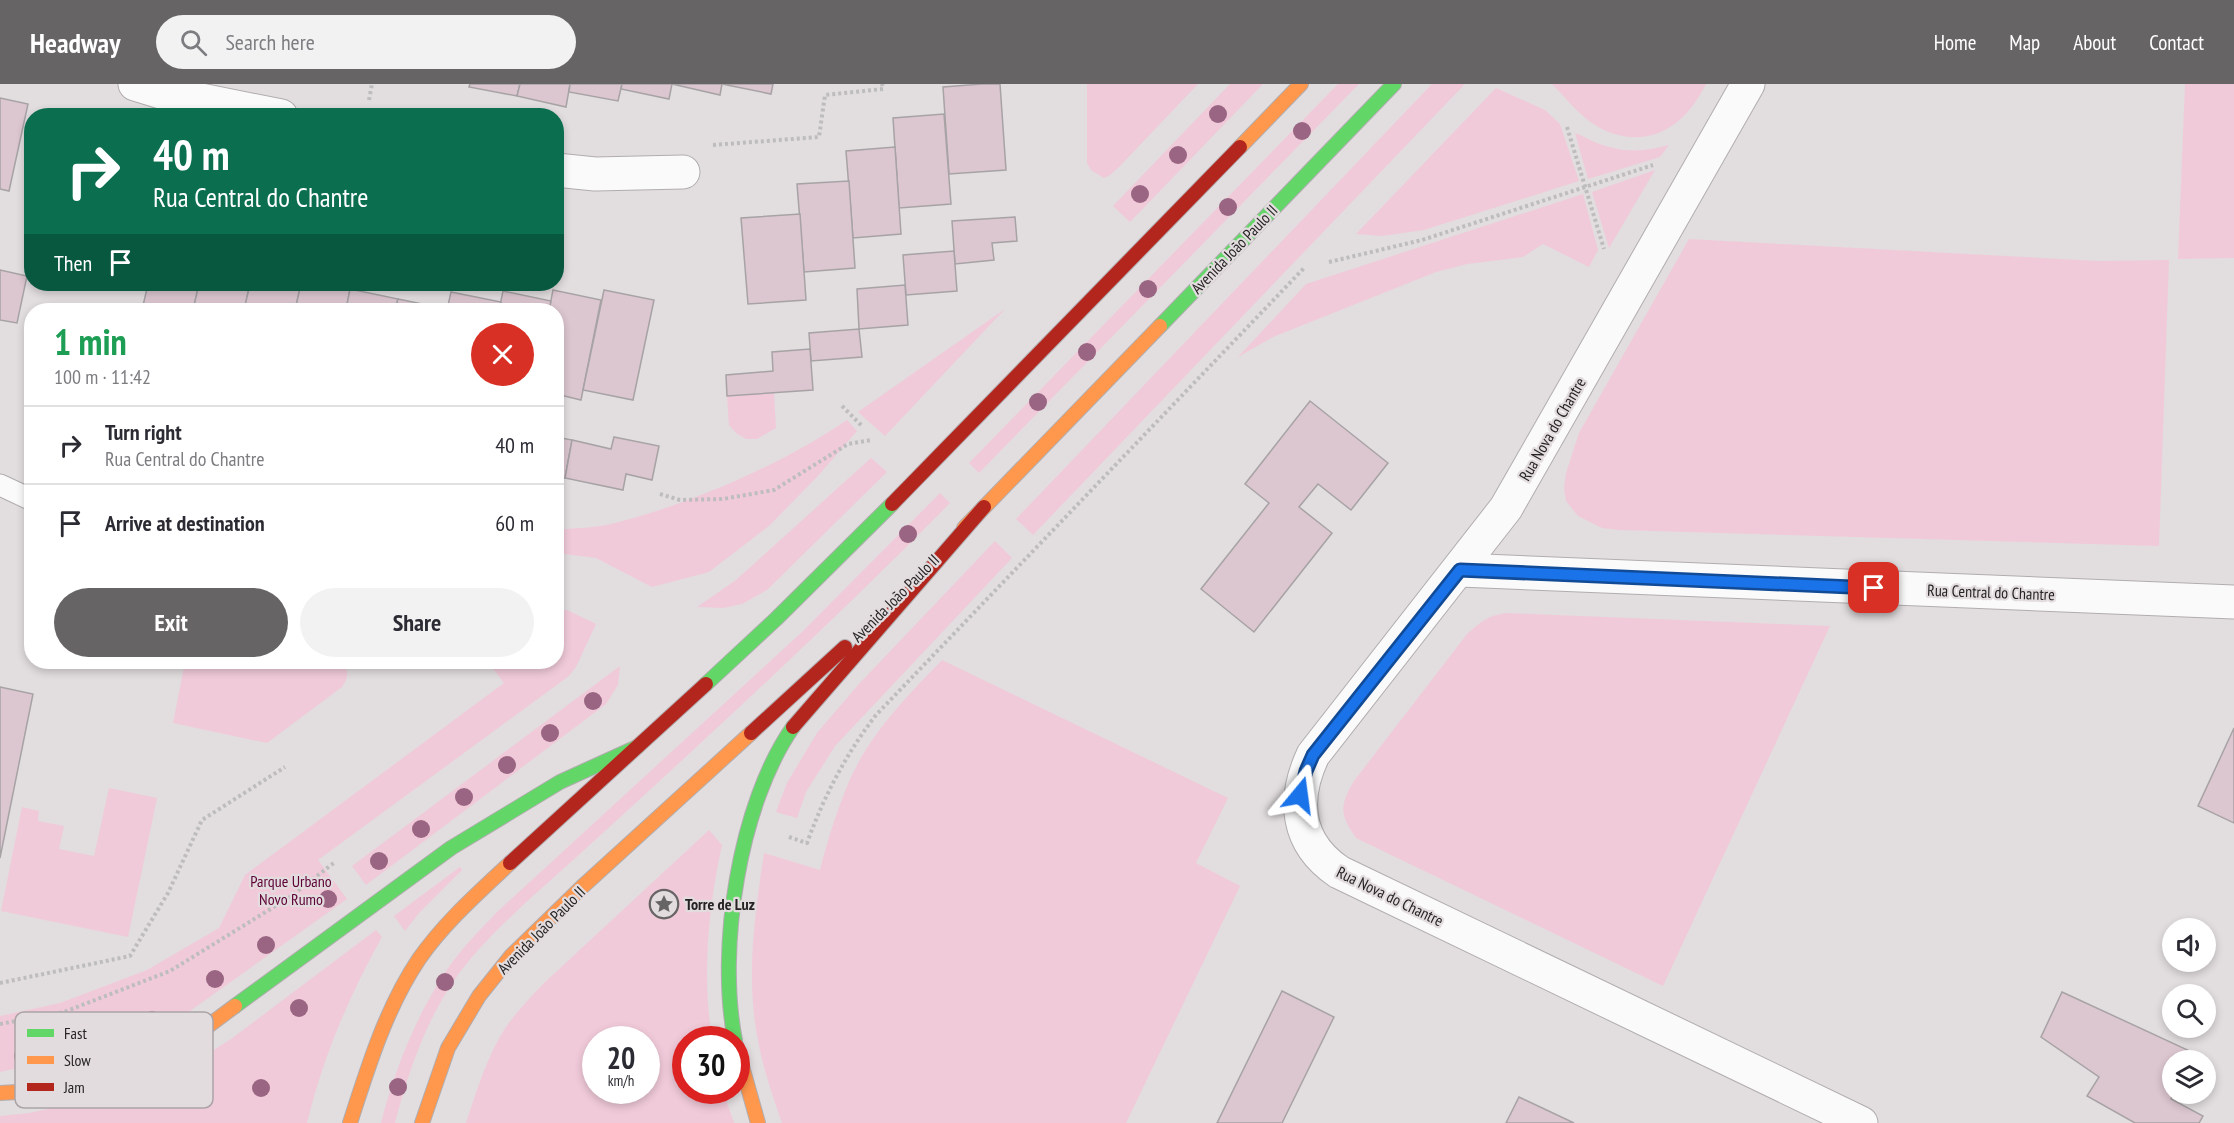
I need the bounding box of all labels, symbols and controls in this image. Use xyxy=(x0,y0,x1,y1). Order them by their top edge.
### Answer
search box xyxy=(156,15,576,69)
text: Headway xyxy=(30,24,120,61)
icon: search xyxy=(177,26,210,59)
text: Search here xyxy=(225,28,315,56)
text: Home xyxy=(1934,29,1976,56)
text: Map xyxy=(2009,29,2040,56)
text: About xyxy=(2073,29,2116,56)
text: Contact xyxy=(2149,29,2204,56)
text: 40 m xyxy=(153,127,230,182)
icon: right xyxy=(54,132,132,210)
text: Rua Central do Chantre xyxy=(153,180,368,214)
street label: Avenida João Paulo II xyxy=(1186,200,1282,298)
icon: arrive xyxy=(104,246,137,279)
text: Then xyxy=(54,249,92,277)
text: 1 min xyxy=(54,318,127,365)
button: close xyxy=(471,323,534,386)
text: 100 m · 11:42 xyxy=(54,364,151,390)
street label: Rua Nova do Chantre xyxy=(1514,374,1590,484)
text: Turn right xyxy=(105,418,182,446)
icon: right xyxy=(54,429,87,462)
text: 40 m xyxy=(495,431,534,459)
text: Rua Central do Chantre xyxy=(105,446,265,472)
icon: arrive xyxy=(54,507,87,540)
text: Arrive at destination xyxy=(105,509,265,537)
text: 60 m xyxy=(495,509,534,537)
street label: Avenida João Paulo II xyxy=(847,550,943,646)
pin xyxy=(1848,562,1899,613)
icon: arrive xyxy=(1857,571,1890,604)
street label: Rua Central do Chantre xyxy=(1927,580,2055,604)
button: Exit xyxy=(54,588,288,657)
button: Share xyxy=(300,588,534,657)
position arrow xyxy=(1268,763,1332,827)
street label: Rua Nova do Chantre xyxy=(1333,862,1447,930)
park label: Parque Urbano Novo Rumo xyxy=(250,871,332,909)
street label: Avenida João Paulo II xyxy=(493,882,589,978)
place icon: Torre de Luz xyxy=(648,888,680,920)
place label: Torre de Luz xyxy=(685,894,755,914)
map controls xyxy=(2162,918,2216,1104)
button: sound xyxy=(2162,918,2216,972)
button: search xyxy=(2162,984,2216,1038)
legend xyxy=(15,1012,213,1108)
text: Fast xyxy=(64,1023,87,1043)
speed limit sign: 30 xyxy=(672,1026,750,1104)
text: 20 xyxy=(607,1038,635,1077)
text: Slow xyxy=(64,1050,91,1070)
button: layers xyxy=(2162,1050,2216,1104)
text: km/h xyxy=(608,1071,634,1090)
text: Jam xyxy=(63,1077,85,1097)

